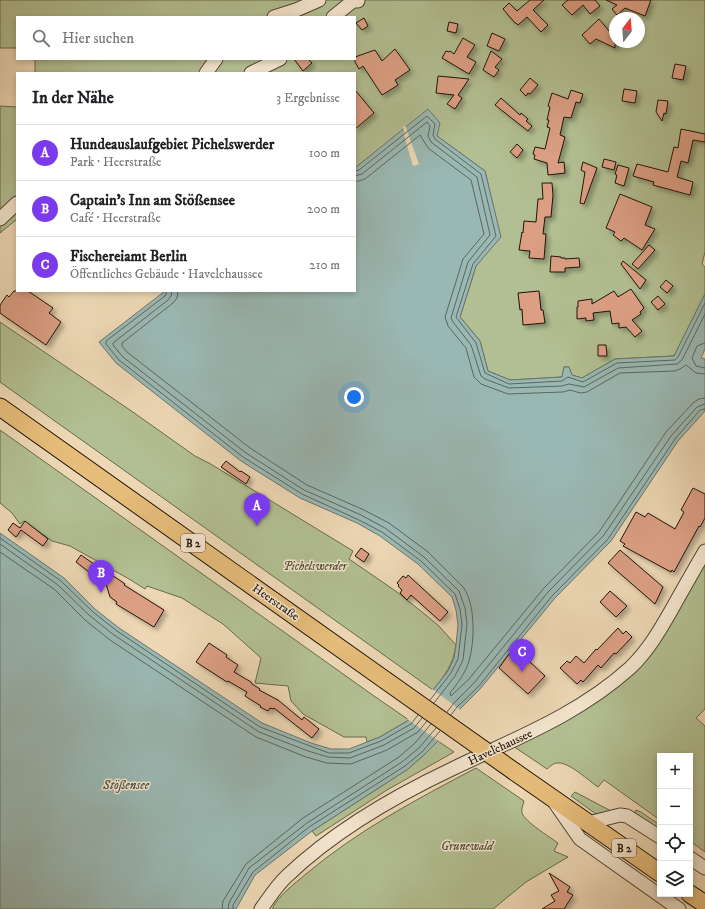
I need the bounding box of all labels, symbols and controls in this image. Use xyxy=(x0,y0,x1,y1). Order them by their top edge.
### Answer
north arrow xyxy=(609,12,645,48)
search box xyxy=(16,16,356,60)
icon: search xyxy=(30,27,52,49)
text: Hier suchen xyxy=(62,29,134,48)
text: In der Nähe xyxy=(32,87,114,109)
text: 3 Ergebnisse xyxy=(276,90,340,106)
text: Hundeauslaufgebiet Pichelswerder xyxy=(70,135,274,154)
text: A xyxy=(41,145,49,161)
text: 100 m xyxy=(309,145,340,161)
text: Park · Heerstraße xyxy=(70,154,161,170)
text: Captain's Inn am Stößensee xyxy=(70,191,235,210)
text: B xyxy=(41,201,49,217)
text: 200 m xyxy=(307,201,340,217)
text: Café · Heerstraße xyxy=(70,210,161,226)
text: Fischereiamt Berlin xyxy=(70,247,187,266)
text: C xyxy=(41,257,49,273)
text: 210 m xyxy=(309,257,340,273)
text: Öffentliches Gebäude · Havelchaussee xyxy=(70,266,263,282)
your location xyxy=(344,387,364,407)
pin: A xyxy=(244,493,270,526)
road number: B 2 xyxy=(181,534,205,552)
park label: Pichelswerder xyxy=(283,559,349,574)
pin: B xyxy=(88,560,114,593)
street label: Heerstraße xyxy=(249,581,302,624)
pin: C xyxy=(509,639,535,672)
street label: Havelchaussee xyxy=(466,726,535,769)
map controls xyxy=(657,753,693,897)
button: + xyxy=(657,753,693,789)
water label: Stößensee xyxy=(102,777,150,793)
button: − xyxy=(657,789,693,825)
button: locate xyxy=(657,825,693,861)
park label: Grunewald xyxy=(441,839,495,854)
road number: B 2 xyxy=(612,839,636,857)
button: layers xyxy=(657,861,693,897)

